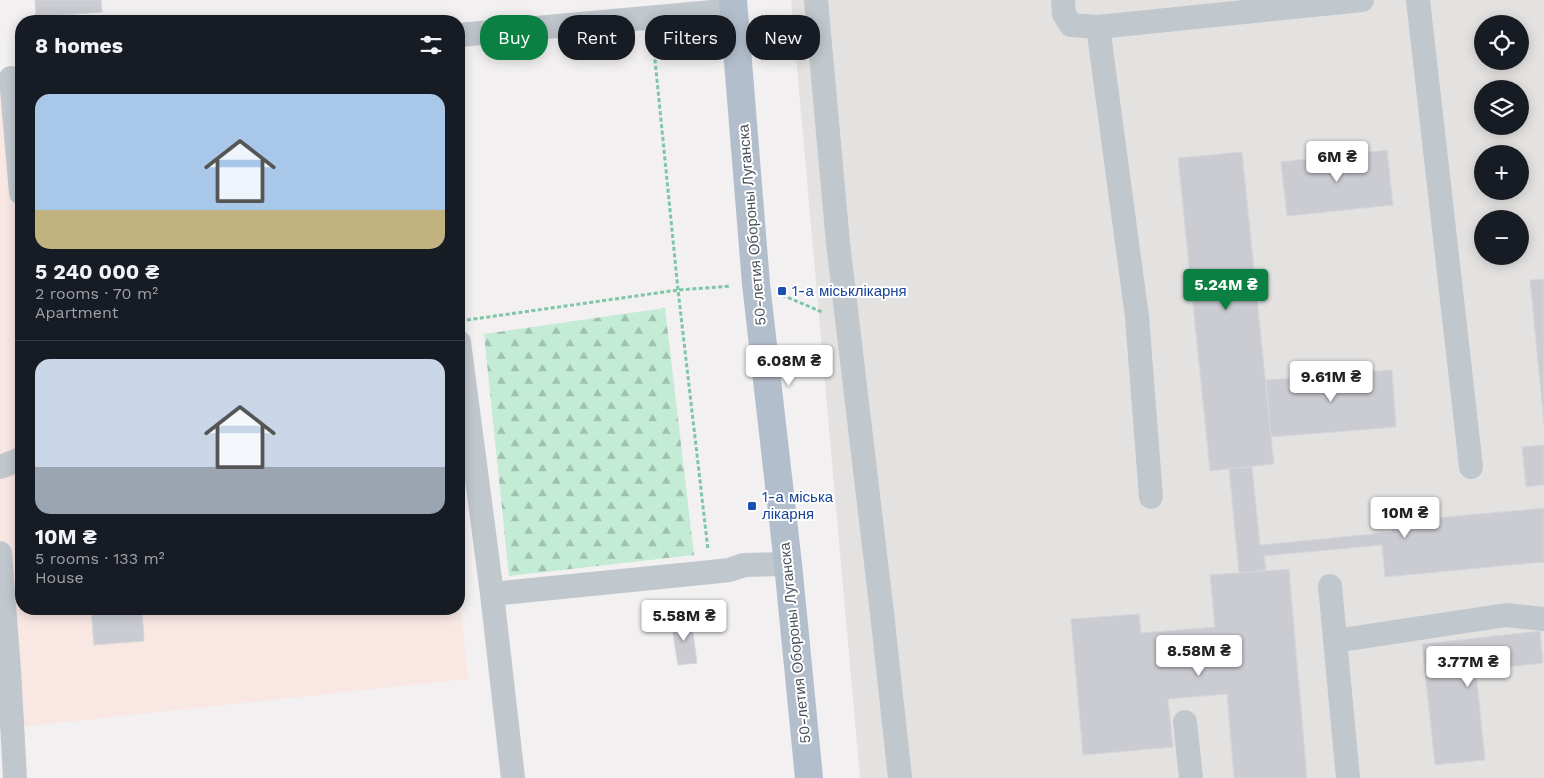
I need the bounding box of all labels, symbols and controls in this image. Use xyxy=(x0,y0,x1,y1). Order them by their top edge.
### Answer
chip: Buy xyxy=(480,15,548,60)
chip: Rent xyxy=(558,15,635,60)
chip: Filters xyxy=(645,15,736,60)
chip: New xyxy=(746,15,820,60)
map controls xyxy=(1474,15,1529,265)
button: locate xyxy=(1474,15,1529,70)
icon: filters xyxy=(417,31,445,59)
text: 8 homes xyxy=(35,33,123,58)
button: layers xyxy=(1474,80,1529,135)
street label: 50-летия Обороны Луганска xyxy=(734,123,770,327)
icon: home xyxy=(195,126,285,216)
pin: 6M ₴ xyxy=(1307,140,1367,183)
button: + xyxy=(1474,145,1529,200)
text: 6M ₴ xyxy=(1317,147,1357,166)
button: − xyxy=(1474,210,1529,265)
text: 5 240 000 ₴ xyxy=(35,259,159,284)
pin: 5.24M ₴ xyxy=(1180,268,1272,311)
text: 5.24M ₴ xyxy=(1194,275,1258,294)
place label: 1-а міськлікарня xyxy=(792,282,907,300)
text: 2 rooms · 70 m² xyxy=(35,284,158,303)
marker: 1-а міськлікарня xyxy=(776,285,788,297)
text: Apartment xyxy=(35,303,118,322)
pin: 6.08M ₴ xyxy=(743,344,835,387)
text: 6.08M ₴ xyxy=(757,351,821,370)
pin: 9.61M ₴ xyxy=(1285,360,1377,403)
text: 9.61M ₴ xyxy=(1301,367,1361,386)
icon: home xyxy=(195,392,285,482)
place label: 1-а міська лікарня xyxy=(762,488,834,523)
pin: 10M ₴ xyxy=(1370,496,1440,539)
marker: 1-а міська лікарня xyxy=(746,500,758,512)
text: 10M ₴ xyxy=(1381,503,1429,522)
text: 10M ₴ xyxy=(35,524,97,549)
street label: 50-летия Обороны Луганска xyxy=(775,541,815,745)
text: 5 rooms · 133 m² xyxy=(35,549,165,568)
text: House xyxy=(35,568,84,587)
pin: 5.58M ₴ xyxy=(638,600,730,642)
text: 5.58M ₴ xyxy=(652,606,716,625)
pin: 8.58M ₴ xyxy=(1153,634,1245,677)
text: 8.58M ₴ xyxy=(1167,641,1231,660)
pin: 3.77M ₴ xyxy=(1422,646,1514,688)
text: 3.77M ₴ xyxy=(1437,652,1499,671)

